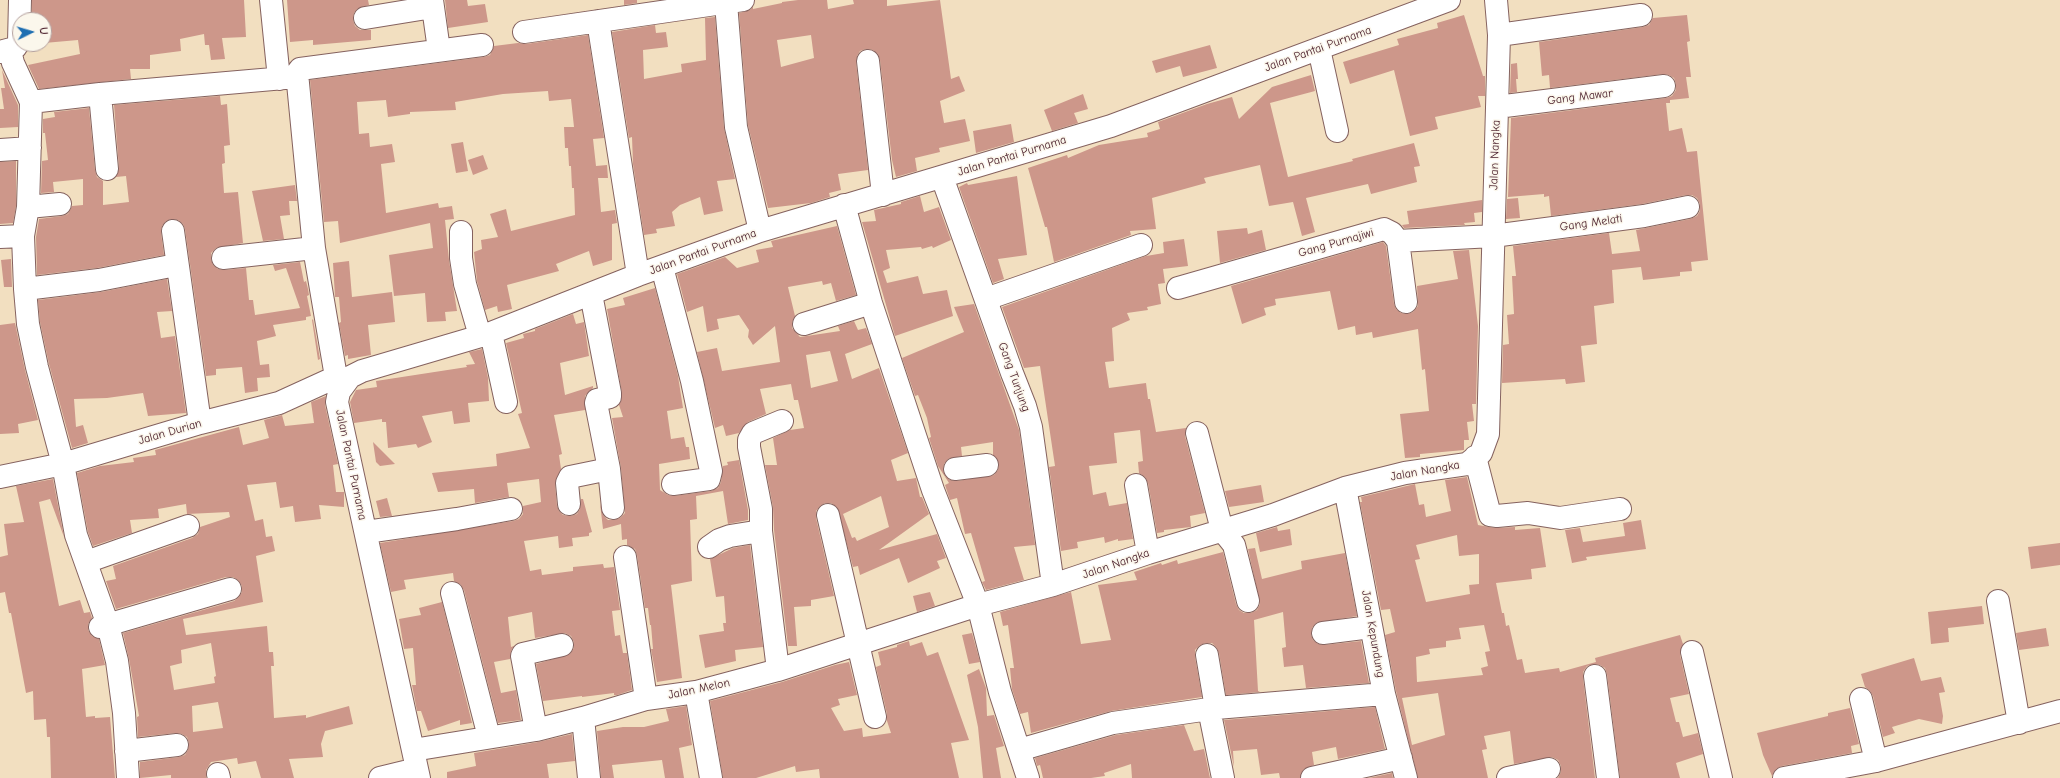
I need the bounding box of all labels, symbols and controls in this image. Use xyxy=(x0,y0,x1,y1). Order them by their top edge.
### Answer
north arrow xyxy=(12,12,52,52)
street label: Jalan Pantai Purnama xyxy=(1263,23,1373,75)
text: U xyxy=(37,27,50,35)
street label: Gang Mawar xyxy=(1546,86,1614,108)
street label: Jalan Nangka xyxy=(1487,120,1503,190)
street label: Jalan Pantai Purnama xyxy=(956,133,1068,179)
street label: Gang Melati xyxy=(1559,211,1623,235)
street label: Gang Purnajiwi xyxy=(1297,225,1375,261)
street label: Jalan Pantai Purnama xyxy=(648,226,758,278)
street label: Gang Tunjung xyxy=(995,340,1033,414)
street label: Jalan Pantai Purnama xyxy=(332,408,370,522)
street label: Jalan Durian xyxy=(137,416,203,448)
street label: Jalan Nangka xyxy=(1389,458,1461,484)
street label: Jalan Nangka xyxy=(1081,546,1151,582)
street label: Jalan Kepundung xyxy=(1358,589,1388,679)
street label: Jalan Melon xyxy=(667,675,731,703)

